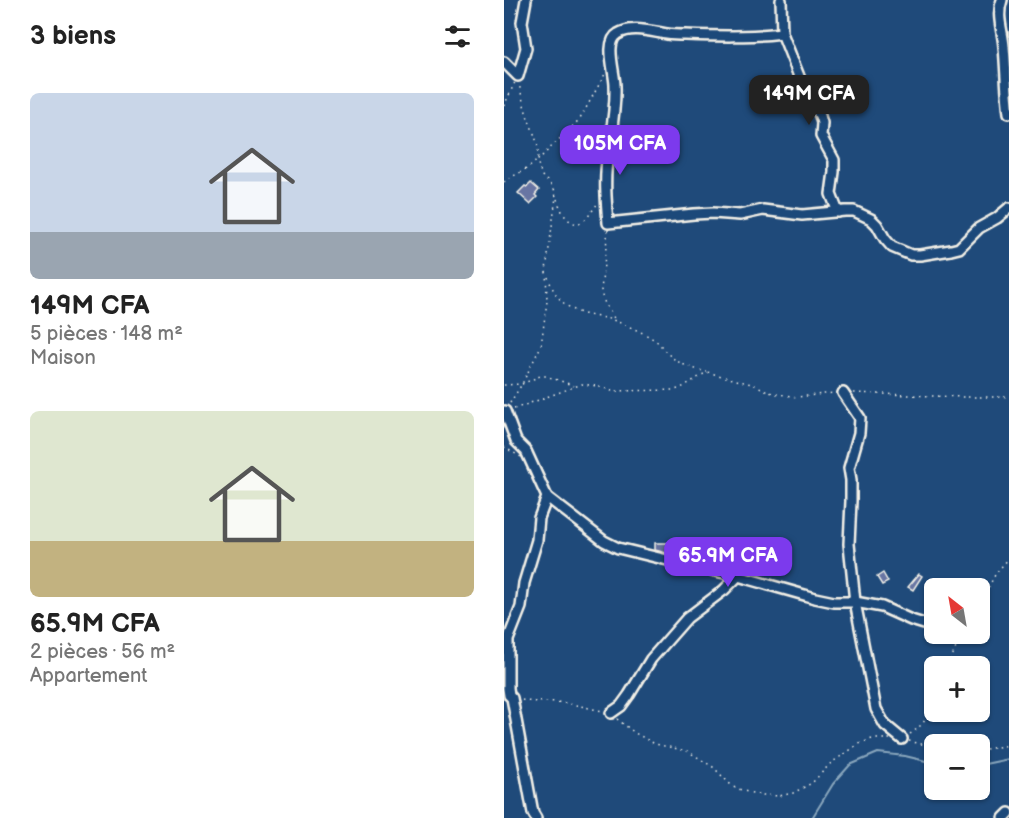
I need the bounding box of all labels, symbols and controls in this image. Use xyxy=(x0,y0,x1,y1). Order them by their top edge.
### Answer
icon: filters xyxy=(441,20,474,53)
text: 3 biens xyxy=(30,21,116,52)
pin: 149M CFA xyxy=(747,75,871,126)
text: 149M CFA xyxy=(763,82,855,106)
pin: 105M CFA xyxy=(558,125,682,176)
icon: home xyxy=(198,132,306,240)
text: 105M CFA xyxy=(574,132,666,156)
text: 149M CFA xyxy=(30,291,149,322)
text: 5 pièces · 148 m² xyxy=(30,322,183,346)
text: Maison xyxy=(30,346,96,370)
icon: home xyxy=(198,450,306,558)
pin: 65.9M CFA xyxy=(659,537,797,588)
text: 65.9M CFA xyxy=(678,544,778,568)
north arrow xyxy=(924,578,990,644)
map controls xyxy=(924,578,990,800)
text: 65.9M CFA xyxy=(30,609,160,640)
text: 2 pièces · 56 m² xyxy=(30,640,175,664)
button: + xyxy=(924,656,990,722)
text: Appartement xyxy=(30,664,147,688)
button: − xyxy=(924,734,990,800)

